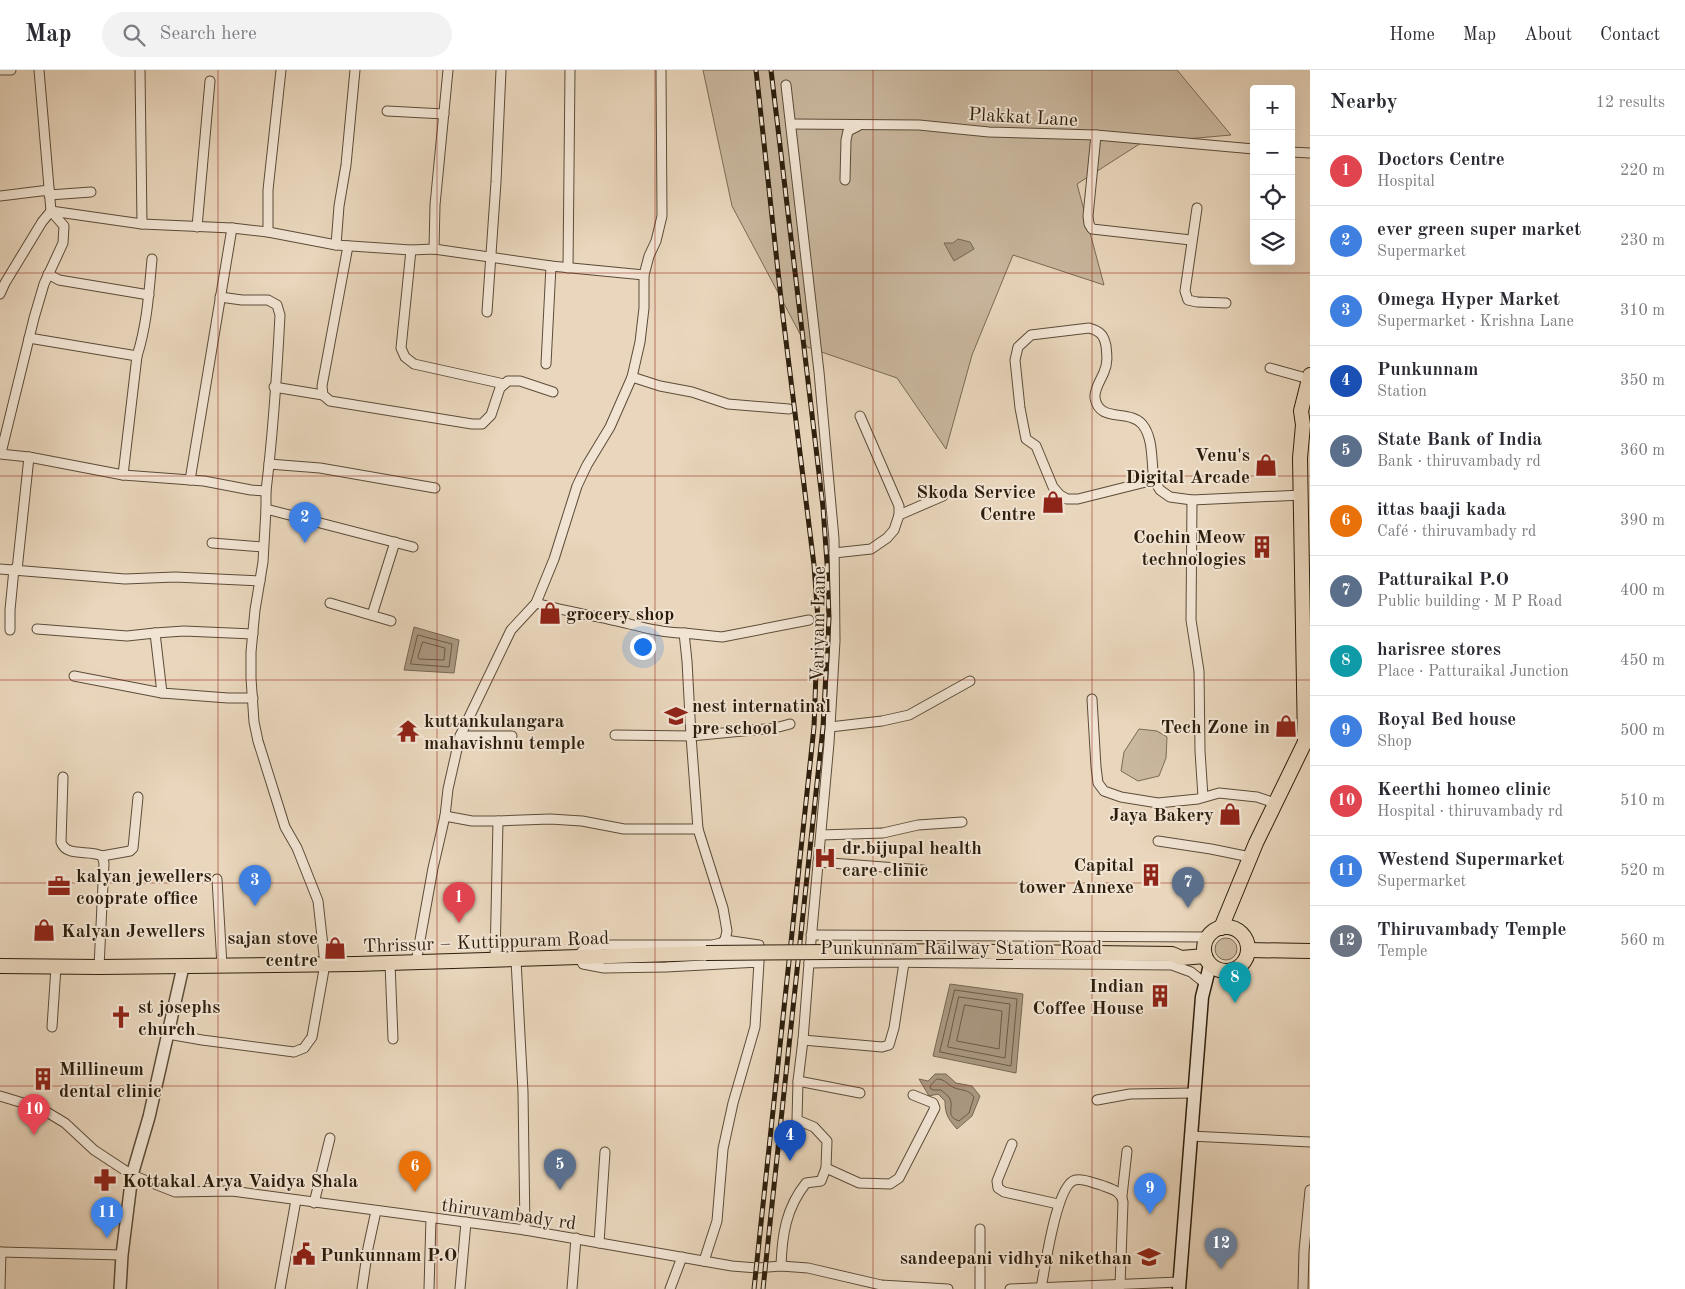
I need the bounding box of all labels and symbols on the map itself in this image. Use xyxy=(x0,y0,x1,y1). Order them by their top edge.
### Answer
street label: Plakkat Lane xyxy=(968,106,1078,131)
place label: Venu's Digital Arcade xyxy=(1125,447,1250,488)
shop icon: Venu's Digital Arcade xyxy=(1253,452,1279,478)
place label: Skoda Service Centre xyxy=(916,484,1036,525)
shop icon: Skoda Service Centre xyxy=(1040,489,1066,515)
pin: 2 xyxy=(289,502,321,543)
place label: Cochin Meow technologies xyxy=(1133,529,1246,570)
building icon: Cochin Meow technologies xyxy=(1249,534,1275,560)
street label: Variyam Lane xyxy=(809,566,830,682)
shop icon: grocery shop xyxy=(537,600,563,626)
place label: grocery shop xyxy=(566,606,674,625)
your location xyxy=(630,634,656,660)
place label: nest internatinal pre school xyxy=(692,698,831,739)
school or university icon: nest internatinal pre school xyxy=(663,703,689,729)
place label: kuttankulangara mahavishnu temple xyxy=(424,713,585,754)
shop icon: Tech Zone in xyxy=(1273,713,1299,739)
temple icon: kuttankulangara mahavishnu temple xyxy=(395,718,421,744)
place label: Tech Zone in xyxy=(1161,719,1270,738)
shop icon: Jaya Bakery xyxy=(1217,801,1243,827)
place label: Jaya Bakery xyxy=(1109,807,1214,826)
place label: dr.bijupal health care clinic xyxy=(842,840,982,881)
hospital icon: dr.bijupal health care clinic xyxy=(812,845,838,871)
place label: Capital tower Annexe xyxy=(1019,857,1134,898)
building icon: Capital tower Annexe xyxy=(1138,862,1164,888)
pin: 3 xyxy=(239,865,271,906)
pin: 7 xyxy=(1172,867,1204,908)
place label: kalyan jewellers cooprate office xyxy=(76,868,212,909)
office icon: kalyan jewellers cooprate office xyxy=(46,873,72,899)
pin: 1 xyxy=(443,882,475,923)
shop icon: Kalyan Jewellers xyxy=(31,917,57,943)
place label: Kalyan Jewellers xyxy=(61,923,205,942)
place label: sajan stove centre xyxy=(227,930,318,971)
street label: Thrissur – Kuttippuram Road xyxy=(363,930,610,957)
shop icon: sajan stove centre xyxy=(322,935,348,961)
street label: Punkunnam Railway Station Road xyxy=(820,940,1102,959)
pin: 8 xyxy=(1219,962,1251,1003)
place label: Indian Coffee House xyxy=(1033,978,1144,1019)
building icon: Indian Coffee House xyxy=(1147,983,1173,1009)
place label: st josephs church xyxy=(138,999,220,1040)
church icon: st josephs church xyxy=(108,1004,134,1030)
place label: Millineum dental clinic xyxy=(59,1061,162,1102)
building icon: Millineum dental clinic xyxy=(30,1066,56,1092)
pin: 10 xyxy=(18,1094,50,1135)
pin: 4 xyxy=(774,1120,806,1161)
pin: 5 xyxy=(544,1149,576,1190)
pin: 6 xyxy=(399,1151,431,1192)
pharmacy icon: Kottakal Arya Vaidya Shala xyxy=(92,1167,118,1193)
place label: Kottakal Arya Vaidya Shala xyxy=(122,1173,358,1192)
pin: 9 xyxy=(1134,1173,1166,1214)
pin: 11 xyxy=(91,1197,123,1238)
street label: thiruvambady rd xyxy=(440,1197,577,1234)
pin: 12 xyxy=(1205,1228,1237,1269)
public building icon: Punkunnam P.O xyxy=(291,1241,317,1267)
school or university icon: sandeepani vidhya nikethan xyxy=(1136,1244,1162,1270)
place label: Punkunnam P.O xyxy=(320,1247,457,1266)
place label: sandeepani vidhya nikethan xyxy=(900,1250,1132,1269)

